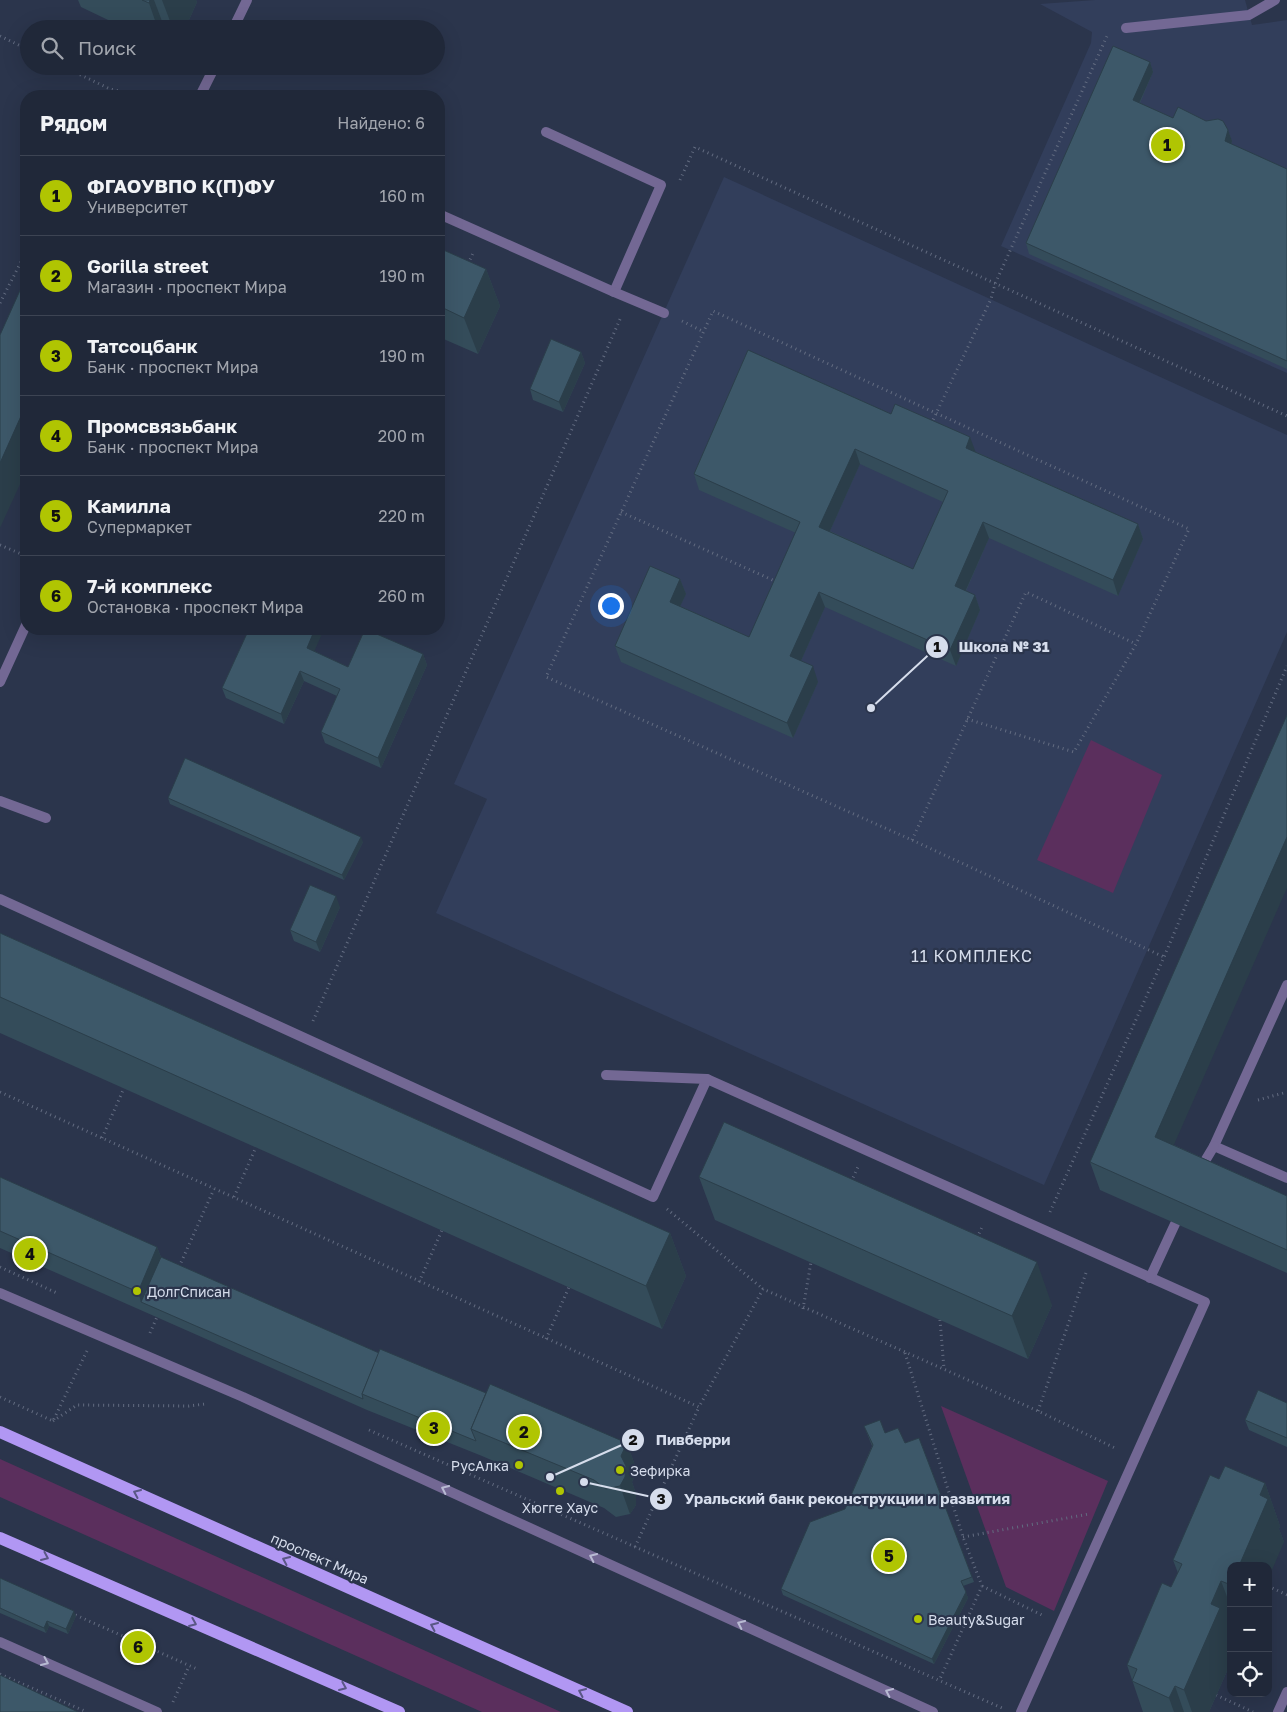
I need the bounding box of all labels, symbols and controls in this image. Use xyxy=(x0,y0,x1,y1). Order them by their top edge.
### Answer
search box xyxy=(20,20,445,75)
icon: search xyxy=(38,34,66,62)
text: Поиск xyxy=(78,36,137,59)
text: Рядом xyxy=(40,110,107,136)
text: Найдено: 6 xyxy=(337,113,425,133)
pin: 1 xyxy=(1151,126,1183,164)
text: ФГАОУВПО К(П)ФУ xyxy=(87,174,275,197)
text: 1 xyxy=(52,186,60,206)
text: 160 m xyxy=(379,186,425,206)
text: Университет xyxy=(87,197,188,217)
text: Gorilla street xyxy=(87,254,209,277)
text: 2 xyxy=(51,266,61,286)
text: 190 m xyxy=(379,266,425,286)
text: Магазин · проспект Мира xyxy=(87,277,287,297)
text: Татсоцбанк xyxy=(87,334,198,357)
text: 3 xyxy=(51,346,61,366)
text: 190 m xyxy=(379,346,425,366)
text: Банк · проспект Мира xyxy=(87,357,259,377)
text: Промсвязьбанк xyxy=(87,414,237,437)
text: 4 xyxy=(51,426,61,446)
text: 200 m xyxy=(378,426,425,446)
text: Банк · проспект Мира xyxy=(87,437,259,457)
text: Камилла xyxy=(87,494,171,517)
text: 5 xyxy=(51,506,61,526)
text: 220 m xyxy=(378,506,425,526)
text: Супермаркет xyxy=(87,517,192,537)
text: 7-й комплекс xyxy=(87,574,212,597)
text: 6 xyxy=(51,586,61,606)
text: 260 m xyxy=(378,586,425,606)
your location xyxy=(598,593,624,619)
text: Остановка · проспект Мира xyxy=(87,597,303,617)
callout: Школа № 31 xyxy=(924,632,1060,662)
text: 1 xyxy=(933,637,941,655)
text: Школа № 31 xyxy=(959,637,1050,655)
district label: 11 КОМПЛЕКС xyxy=(911,946,1033,966)
pin: 4 xyxy=(14,1235,46,1273)
place label: ДолгСписан xyxy=(147,1283,231,1300)
marker: ДолгСписан xyxy=(131,1285,143,1297)
pin: 3 xyxy=(418,1409,450,1447)
pin: 2 xyxy=(508,1413,540,1451)
callout: Пивберри xyxy=(621,1425,740,1455)
text: 2 xyxy=(628,1430,638,1448)
text: Пивберри xyxy=(656,1430,730,1448)
place label: РусАлка xyxy=(451,1457,509,1474)
marker: РусАлка xyxy=(513,1459,525,1471)
place label: Зефирка xyxy=(630,1462,690,1479)
marker: Зефирка xyxy=(614,1464,626,1476)
callout: Уральский банк реконструкции и развития xyxy=(649,1484,1020,1514)
one-way arrow xyxy=(441,1485,450,1496)
marker: Хюгге Хаус xyxy=(554,1485,566,1497)
one-way arrow xyxy=(133,1489,142,1500)
text: 3 xyxy=(656,1489,666,1507)
text: Уральский банк реконструкции и развития xyxy=(684,1489,1010,1507)
place label: Хюгге Хаус xyxy=(522,1499,599,1516)
street label: проспект Мира xyxy=(269,1529,371,1587)
pin: 5 xyxy=(873,1537,905,1575)
one-way arrow xyxy=(40,1551,49,1562)
one-way arrow xyxy=(589,1552,598,1563)
one-way arrow xyxy=(282,1555,291,1566)
map controls xyxy=(1227,1562,1272,1697)
button: + xyxy=(1227,1562,1272,1607)
button: − xyxy=(1227,1607,1272,1652)
place label: Beauty&Sugar xyxy=(928,1611,1025,1628)
marker: Beauty&Sugar xyxy=(912,1613,924,1625)
one-way arrow xyxy=(188,1616,197,1627)
one-way arrow xyxy=(737,1620,746,1631)
one-way arrow xyxy=(430,1621,439,1632)
pin: 6 xyxy=(122,1628,154,1666)
button: locate xyxy=(1227,1652,1272,1697)
one-way arrow xyxy=(40,1656,49,1667)
one-way arrow xyxy=(338,1682,346,1692)
one-way arrow xyxy=(885,1687,894,1698)
one-way arrow xyxy=(578,1688,587,1699)

